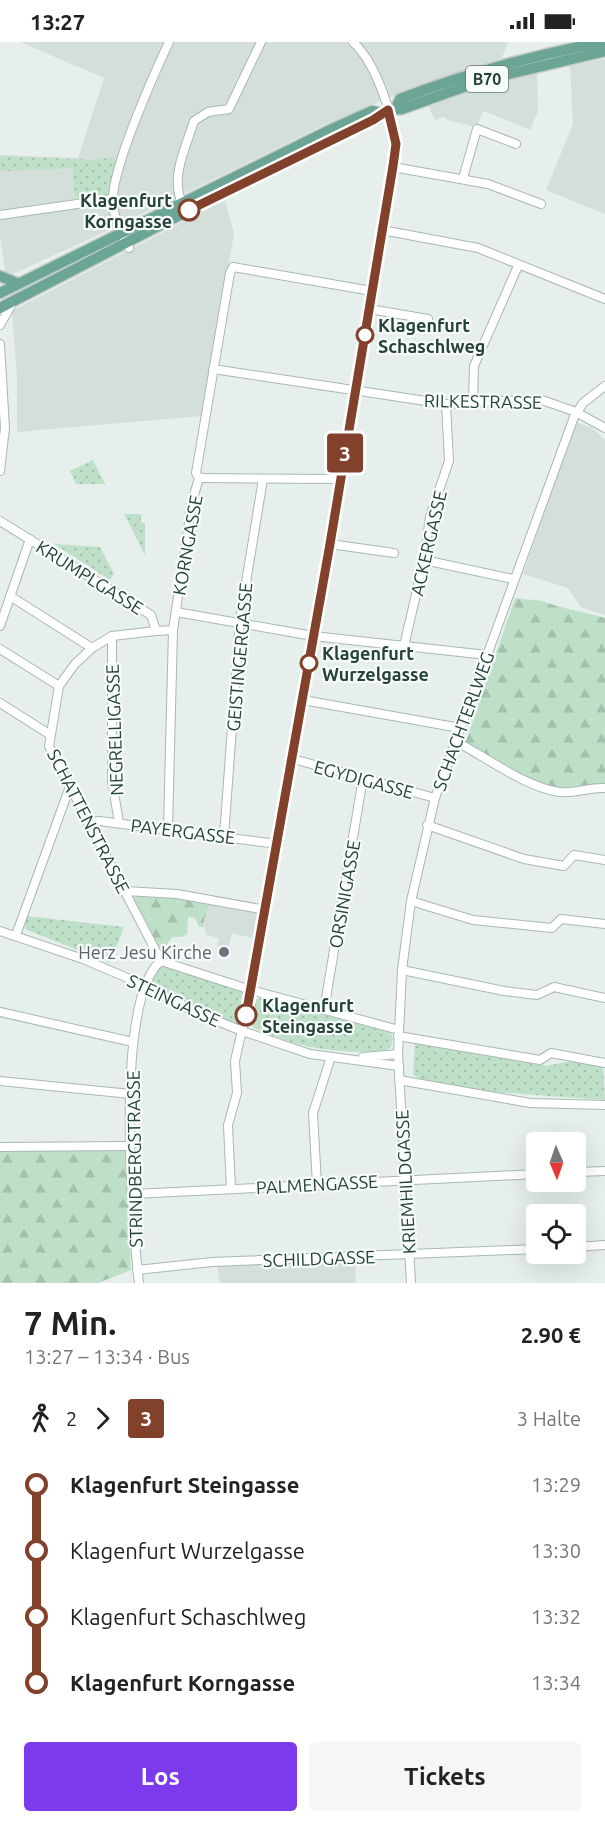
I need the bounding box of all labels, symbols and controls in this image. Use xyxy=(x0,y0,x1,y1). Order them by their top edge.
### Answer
text: 13:27 xyxy=(30,9,85,34)
road number: B70 xyxy=(466,66,508,92)
place label: Klagenfurt Korngasse xyxy=(80,190,172,231)
marker: Klagenfurt Korngasse xyxy=(178,199,200,221)
place label: Klagenfurt Schaschlweg xyxy=(378,315,485,356)
marker: Klagenfurt Schaschlweg xyxy=(356,326,374,344)
street label: RILKESTRASSE xyxy=(424,390,542,412)
line badge: 3 xyxy=(326,434,364,472)
text: 3 xyxy=(339,441,351,465)
street label: ACKERGASSE xyxy=(406,488,450,598)
street label: KORNGASSE xyxy=(168,493,206,597)
street label: KRUMPLGASSE xyxy=(33,536,147,618)
street label: GEISTINGERGASSE xyxy=(223,582,255,732)
place label: Klagenfurt Wurzelgasse xyxy=(322,643,429,684)
street label: SCHACHTERLWEG xyxy=(429,649,497,793)
marker: Klagenfurt Wurzelgasse xyxy=(300,654,318,672)
street label: NEGRELLIGASSE xyxy=(102,664,126,796)
street label: SCHATTENSTRASSE xyxy=(44,746,134,896)
street label: EGYDIGASSE xyxy=(312,756,416,802)
street label: PAYERGASSE xyxy=(130,815,236,847)
street label: ORSINIGASSE xyxy=(325,838,363,950)
place label: Herz Jesu Kirche xyxy=(78,942,212,962)
marker: Herz Jesu Kirche xyxy=(217,945,231,959)
street label: STEINGASSE xyxy=(125,970,223,1030)
place label: Klagenfurt Steingasse xyxy=(262,995,354,1036)
marker: Klagenfurt Steingasse xyxy=(235,1004,257,1026)
street label: STRINDBERGSTRASSE xyxy=(122,1070,146,1248)
street label: KRIEMHILDGASSE xyxy=(391,1109,419,1255)
north arrow xyxy=(526,1132,586,1192)
map controls xyxy=(526,1132,586,1264)
street label: PALMENGASSE xyxy=(255,1171,379,1197)
button: locate xyxy=(526,1204,586,1264)
street label: SCHILDGASSE xyxy=(262,1246,376,1270)
text: 7 Min. xyxy=(24,1304,116,1341)
text: 2.90 € xyxy=(521,1322,581,1347)
text: 13:27 – 13:34 · Bus xyxy=(24,1345,190,1368)
icon: walk xyxy=(24,1402,57,1435)
icon: forward xyxy=(86,1402,119,1435)
text: 3 xyxy=(140,1406,152,1430)
text: 2 xyxy=(66,1407,77,1430)
text: 3 Halte xyxy=(517,1407,581,1430)
text: Klagenfurt Steingasse xyxy=(70,1472,299,1497)
text: 13:29 xyxy=(531,1473,581,1496)
text: Klagenfurt Wurzelgasse xyxy=(70,1538,305,1563)
text: 13:30 xyxy=(531,1539,581,1562)
text: Klagenfurt Schaschlweg xyxy=(70,1604,306,1629)
text: 13:32 xyxy=(531,1605,581,1628)
text: Klagenfurt Korngasse xyxy=(70,1670,295,1695)
text: 13:34 xyxy=(531,1671,581,1694)
button: Los xyxy=(24,1742,297,1811)
button: Tickets xyxy=(309,1742,581,1811)

